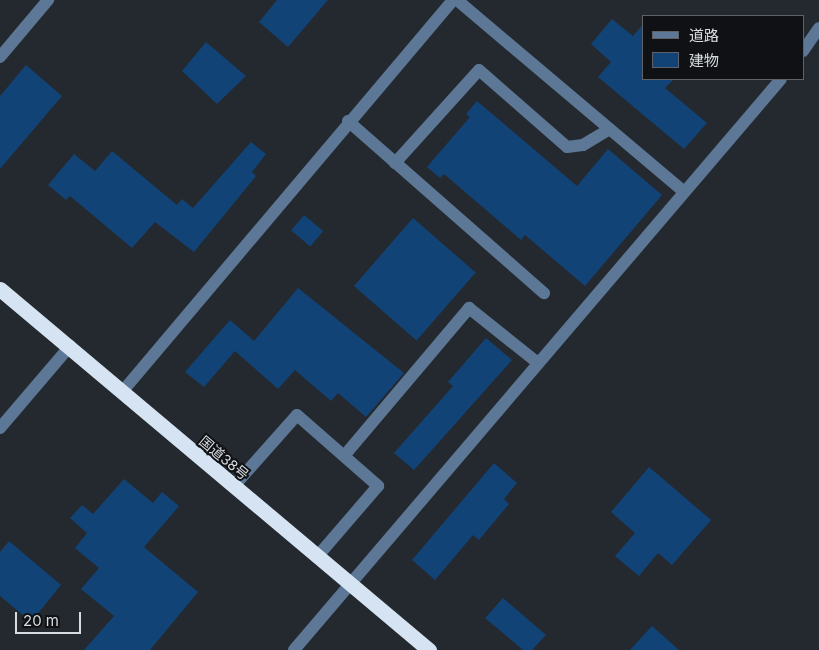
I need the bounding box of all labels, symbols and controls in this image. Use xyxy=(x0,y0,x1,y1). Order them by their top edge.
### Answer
legend xyxy=(642,15,804,80)
text: 道路 xyxy=(689,26,719,45)
text: 建物 xyxy=(689,51,719,70)
street label: 国道38号 xyxy=(196,433,252,483)
scale bar xyxy=(18,602,84,634)
text: 20 m xyxy=(23,611,59,630)

